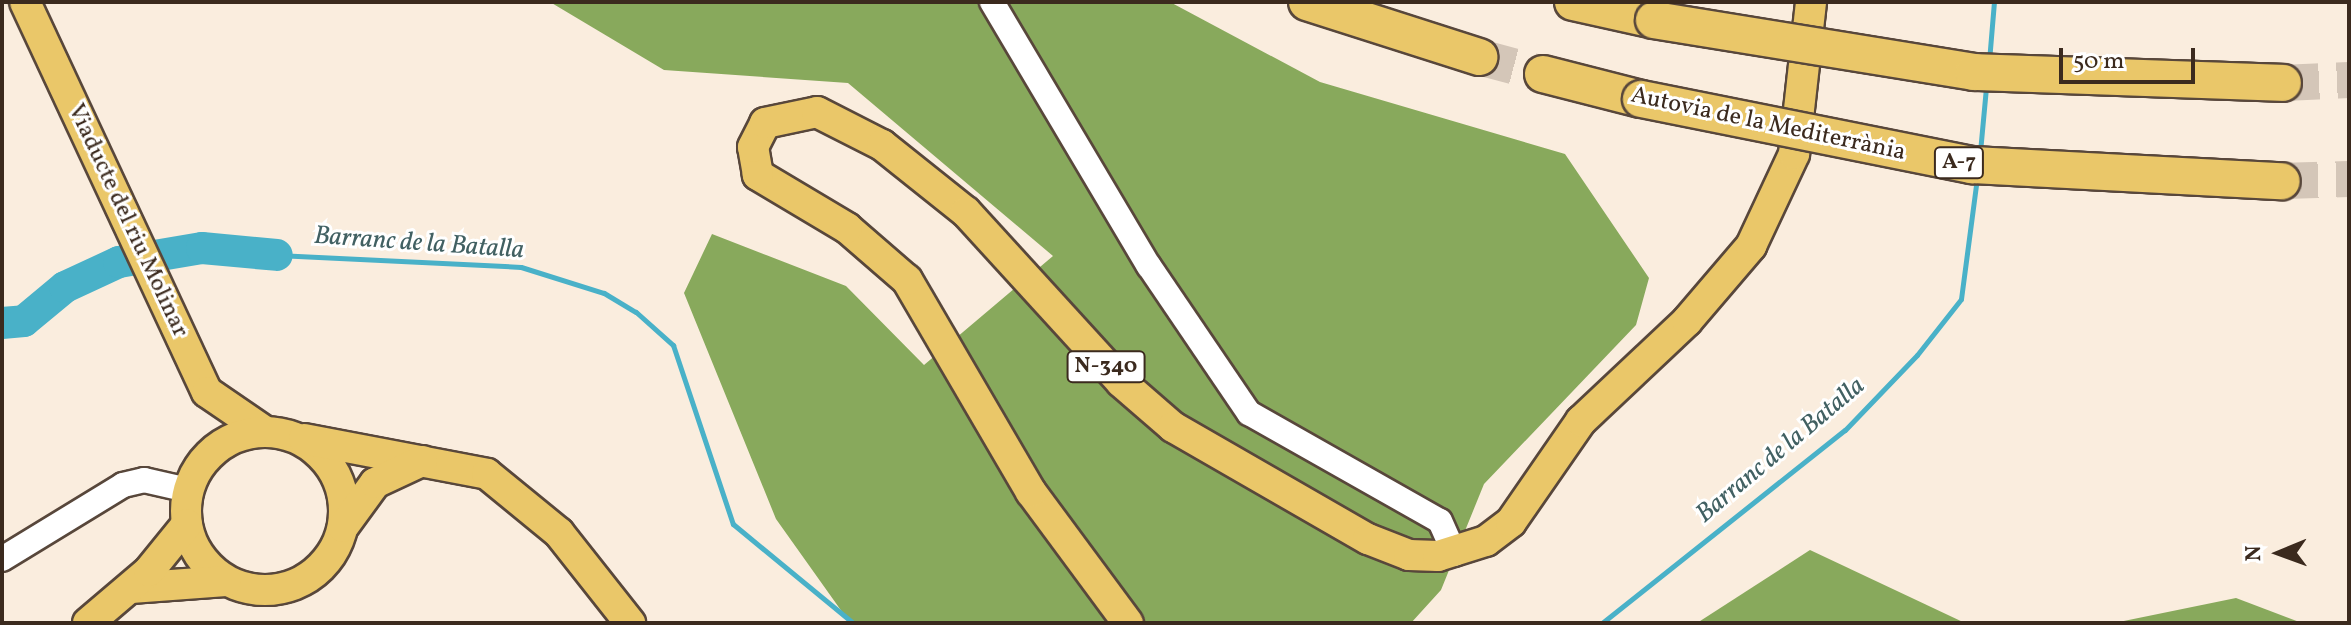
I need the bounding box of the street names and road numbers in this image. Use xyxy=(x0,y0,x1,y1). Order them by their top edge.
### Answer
street label: Autovia de la Mediterrània xyxy=(1628,82,1908,168)
street label: Viaducte del riu Molinar xyxy=(60,100,194,342)
road number: A-7 xyxy=(1933,145,1985,181)
road number: N-340 xyxy=(1066,349,1146,385)

